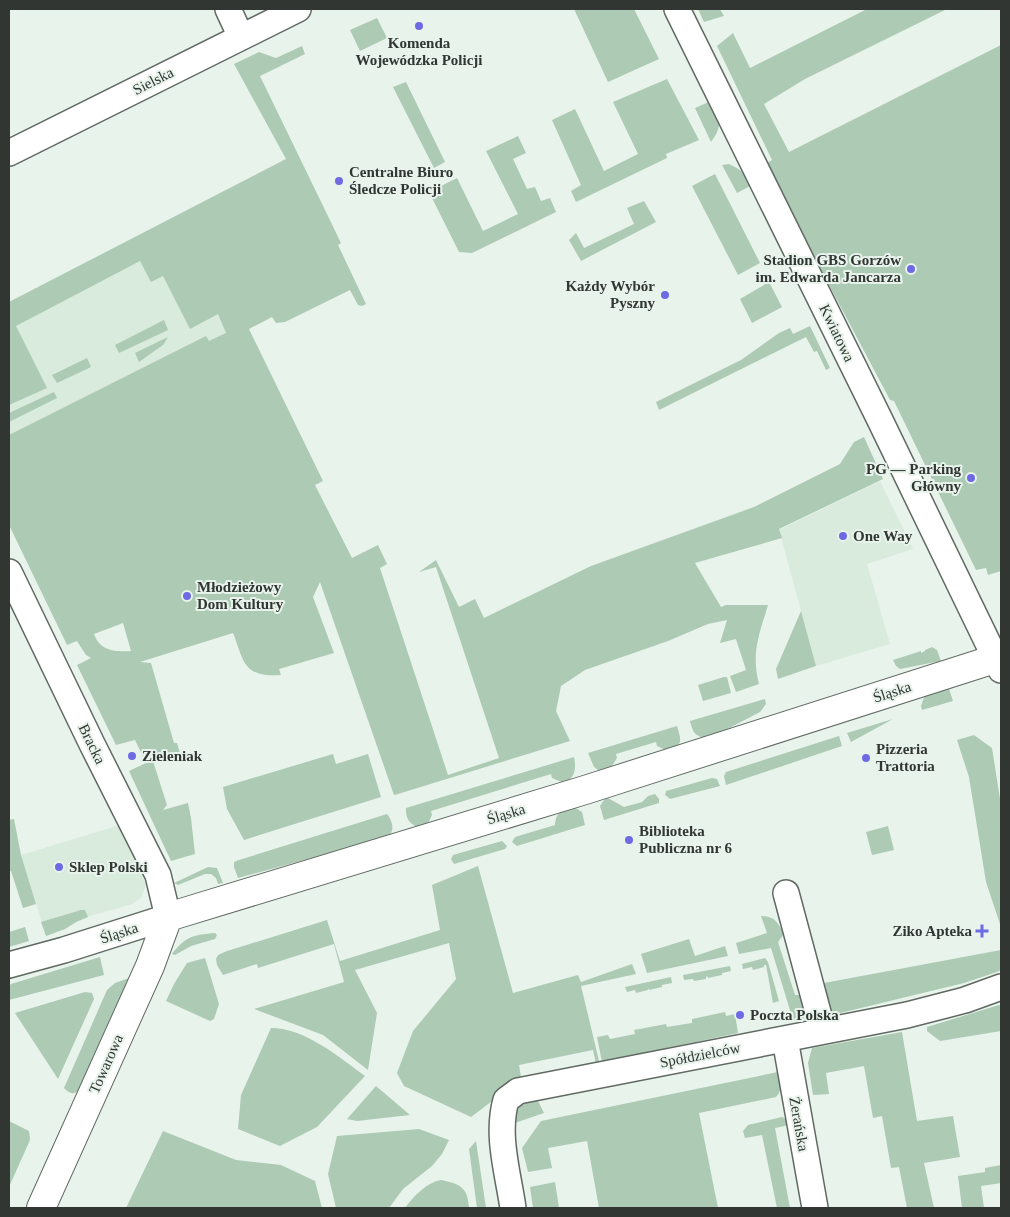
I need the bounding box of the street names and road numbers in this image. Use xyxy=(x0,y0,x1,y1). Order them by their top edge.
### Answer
street label: Sielska xyxy=(130,64,176,98)
street label: Kwiatowa xyxy=(816,302,858,365)
street label: Śląska xyxy=(871,678,913,706)
street label: Bracka xyxy=(75,721,109,767)
street label: Śląska xyxy=(485,801,527,827)
street label: Śląska xyxy=(98,919,140,947)
street label: Towarowa xyxy=(86,1032,126,1096)
street label: Spółdzielców xyxy=(658,1039,742,1071)
street label: Żerańska xyxy=(786,1096,812,1153)

